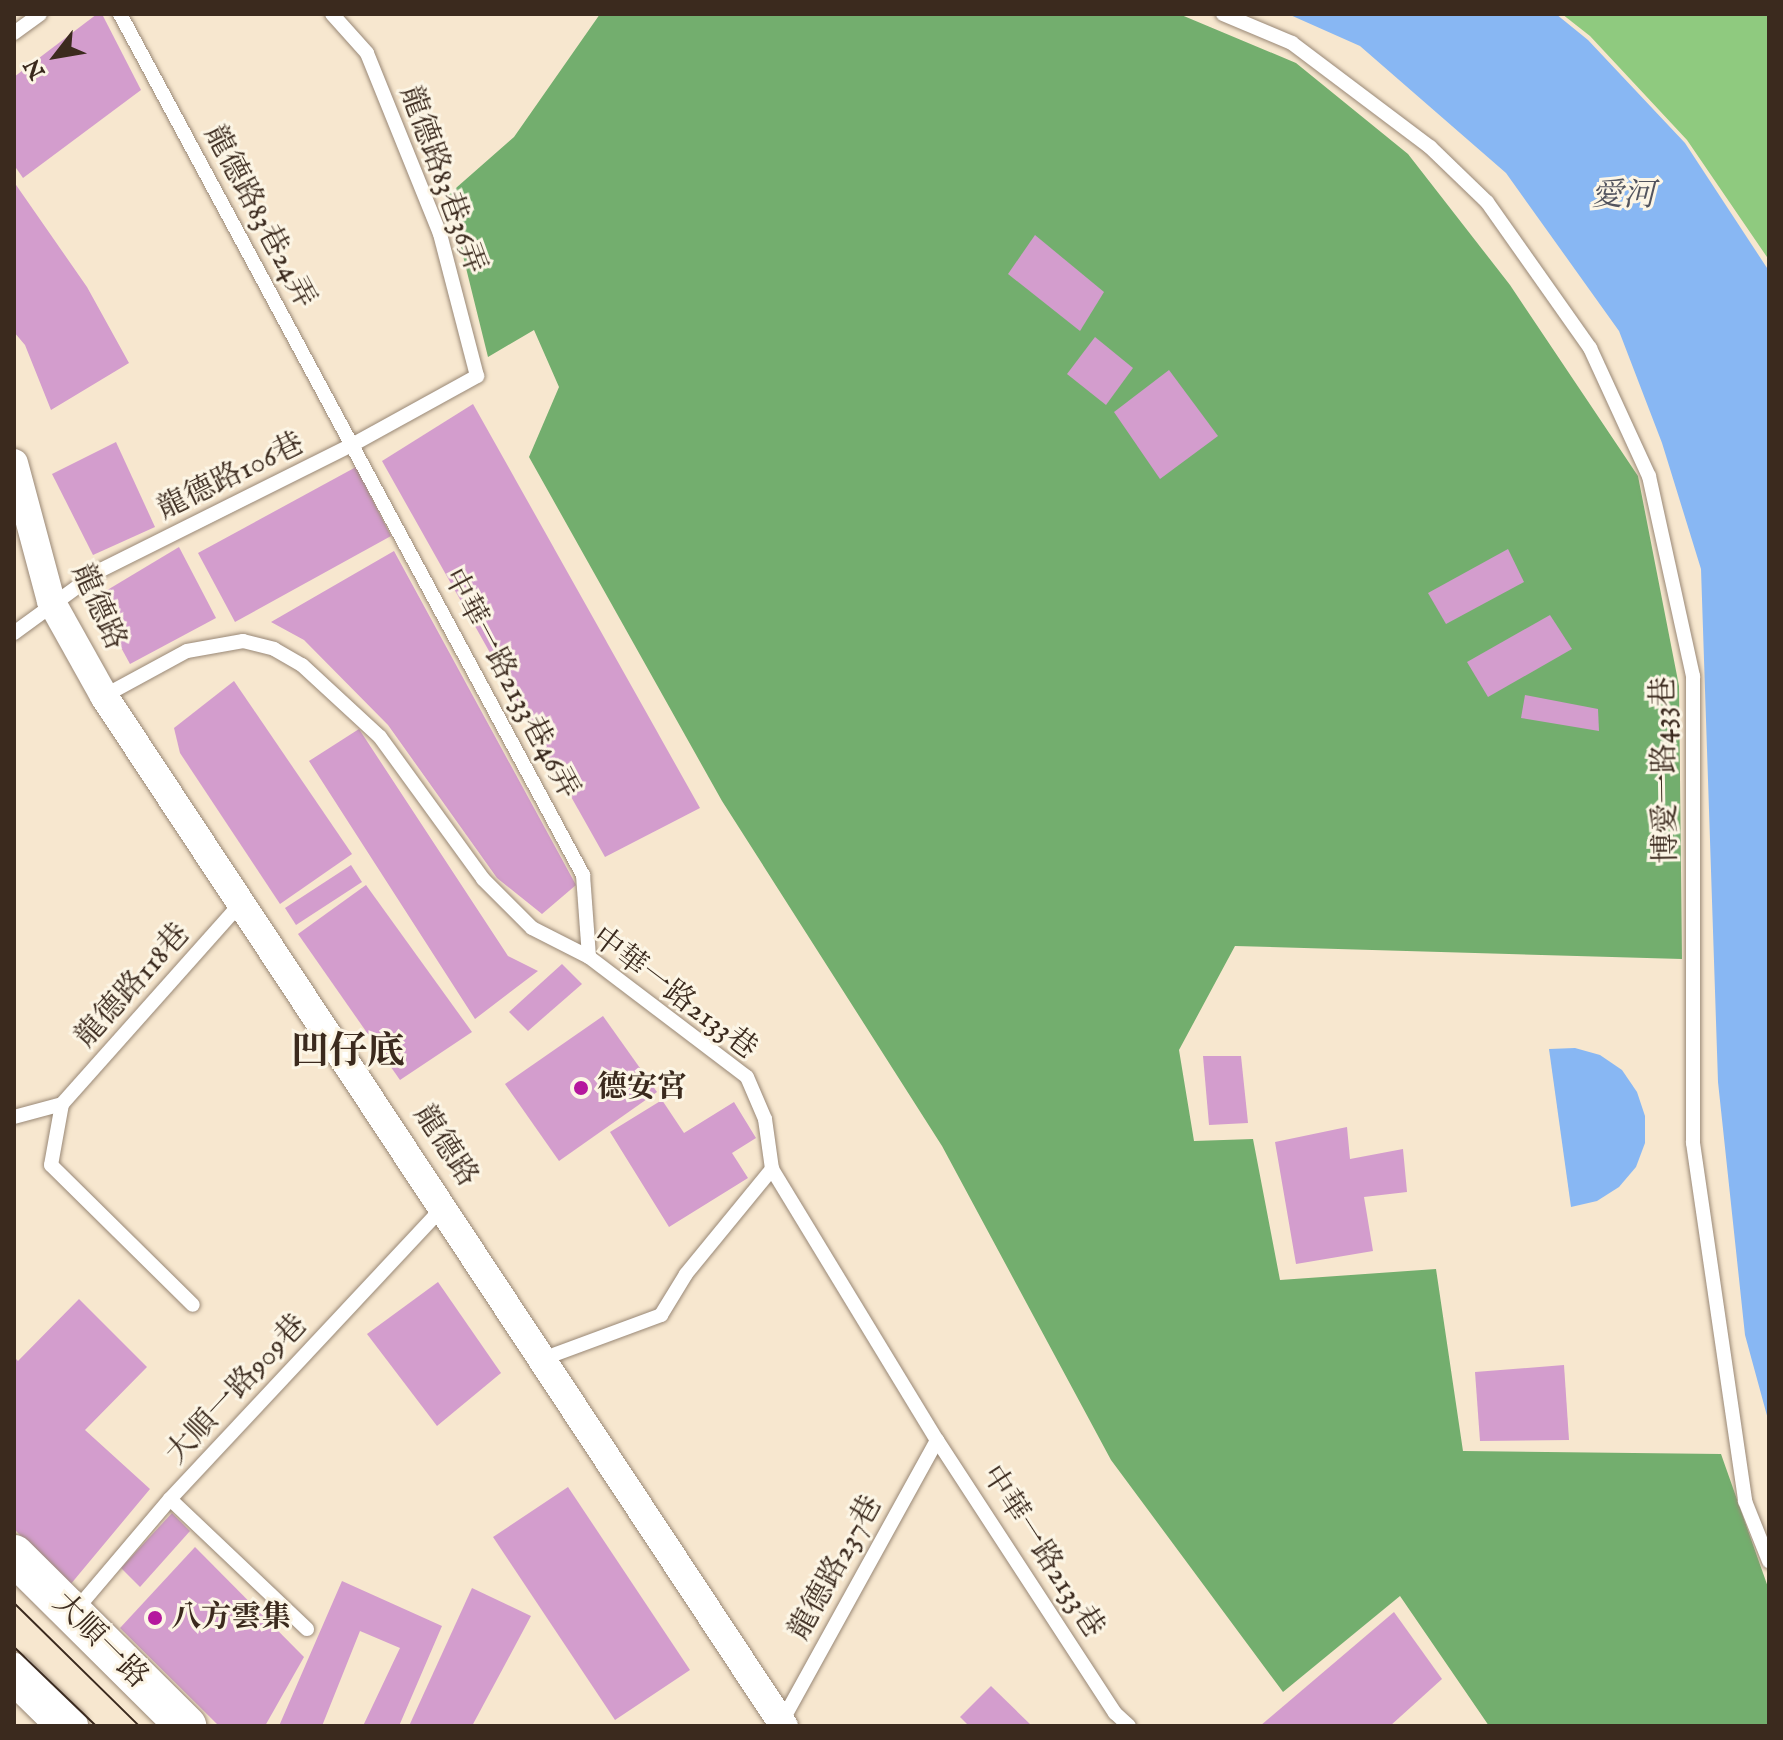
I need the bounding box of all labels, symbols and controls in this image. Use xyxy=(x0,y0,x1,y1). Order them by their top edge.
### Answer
north arrow xyxy=(16,16,96,96)
text: N xyxy=(19,53,52,84)
street label: 龍德路83巷36弄 xyxy=(391,81,493,279)
street label: 龍德路83巷24弄 xyxy=(196,119,322,315)
water label: 愛河 xyxy=(1591,178,1655,216)
street label: 龍德路106巷 xyxy=(152,426,310,528)
street label: 龍德路 xyxy=(63,559,133,655)
street label: 中華一路2133巷46弄 xyxy=(434,563,586,805)
street label: 博愛一路433巷 xyxy=(1646,676,1686,864)
street label: 龍德路118巷 xyxy=(68,917,198,1055)
street label: 中華一路2133巷 xyxy=(584,920,764,1068)
district label: 凹仔底 xyxy=(291,1031,405,1077)
place label: 德安宮 xyxy=(597,1070,687,1106)
marker: 德安宮 xyxy=(572,1079,590,1097)
street label: 龍德路 xyxy=(405,1098,485,1194)
street label: 大順一路909巷 xyxy=(159,1308,315,1472)
street label: 中華一路2133巷 xyxy=(973,1459,1111,1645)
street label: 龍德路237巷 xyxy=(782,1490,890,1646)
street label: 大順一路 xyxy=(45,1586,155,1696)
place label: 八方雲集 xyxy=(171,1600,291,1636)
marker: 八方雲集 xyxy=(146,1609,164,1627)

